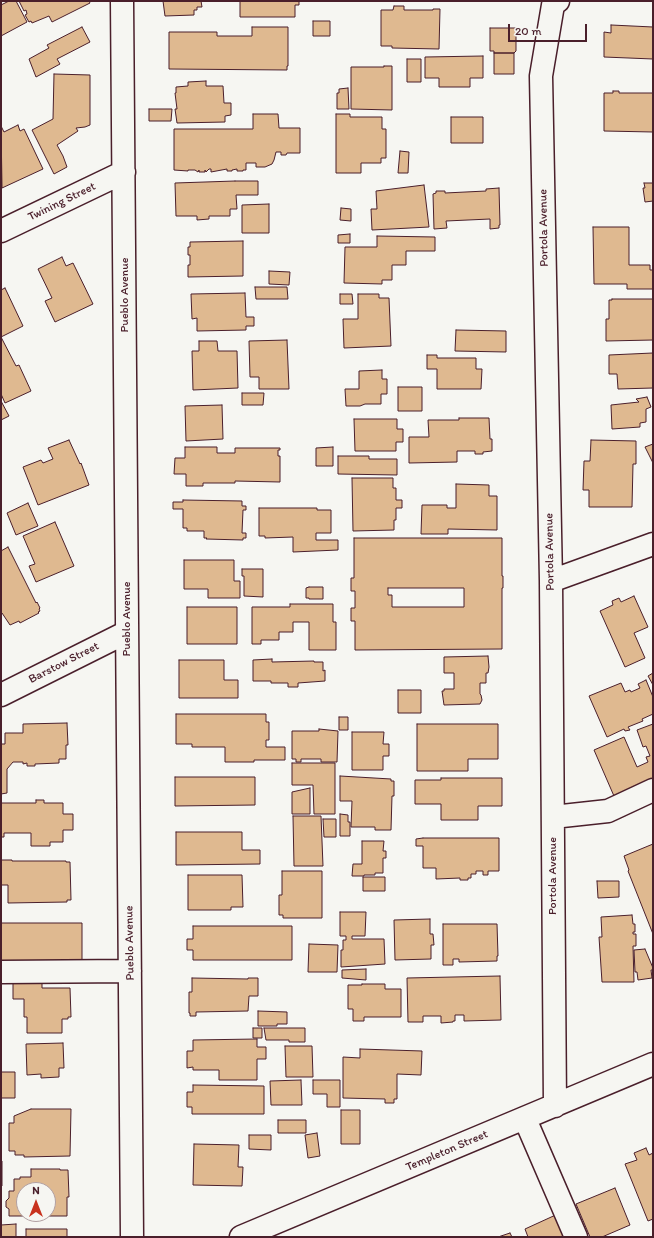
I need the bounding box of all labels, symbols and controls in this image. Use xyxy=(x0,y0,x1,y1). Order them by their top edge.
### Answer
scale bar xyxy=(510,16,589,42)
text: 20 m xyxy=(515,24,542,38)
street label: Twining Street xyxy=(26,179,98,225)
street label: Portola Avenue xyxy=(536,189,552,267)
street label: Pueblo Avenue xyxy=(118,257,132,333)
street label: Portola Avenue xyxy=(542,513,558,591)
street label: Pueblo Avenue xyxy=(120,581,134,657)
street label: Barstow Street xyxy=(26,639,102,687)
street label: Portola Avenue xyxy=(546,837,560,915)
street label: Pueblo Avenue xyxy=(122,905,138,981)
street label: Templeton Street xyxy=(404,1127,490,1175)
north arrow xyxy=(16,1182,56,1222)
text: N xyxy=(32,1184,40,1197)

